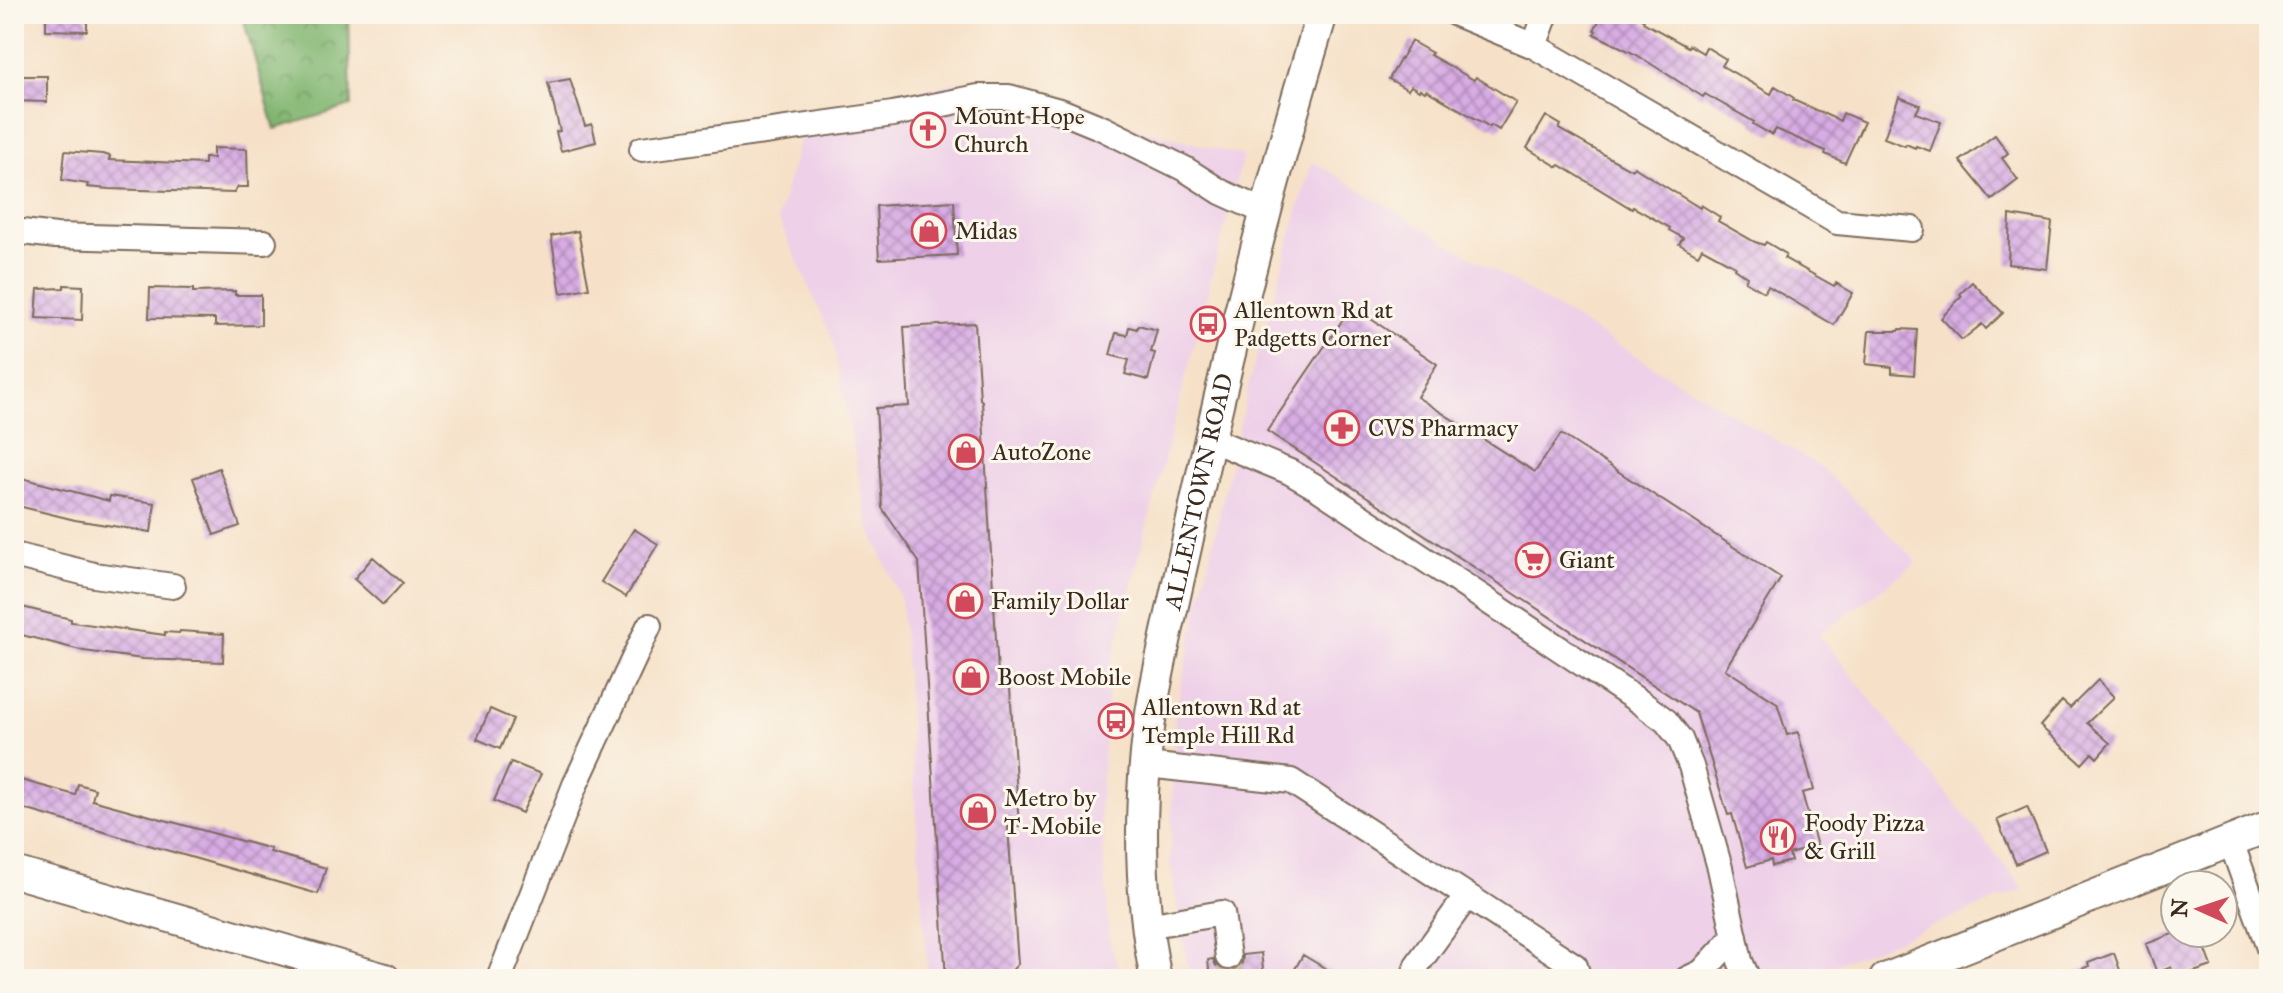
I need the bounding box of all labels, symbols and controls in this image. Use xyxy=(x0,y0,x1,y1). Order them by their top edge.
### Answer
place label: Mount Hope Church xyxy=(954,101,1085,159)
church icon: Mount Hope Church xyxy=(909,111,947,149)
shop icon: Midas xyxy=(910,212,948,250)
place label: Midas xyxy=(955,216,1017,246)
place label: Allentown Rd at Padgetts Corner xyxy=(1233,295,1394,353)
bus stop icon: Allentown Rd at Padgetts Corner xyxy=(1189,305,1227,343)
street label: ALLENTOWN ROAD xyxy=(1157,370,1240,613)
pharmacy icon: CVS Pharmacy xyxy=(1323,409,1361,447)
place label: CVS Pharmacy xyxy=(1368,413,1519,443)
shop icon: AutoZone xyxy=(947,433,985,471)
place label: AutoZone xyxy=(991,437,1091,467)
supermarket icon: Giant xyxy=(1514,541,1552,579)
place label: Giant xyxy=(1559,545,1615,575)
shop icon: Family Dollar xyxy=(946,582,984,620)
place label: Family Dollar xyxy=(991,586,1129,616)
shop icon: Boost Mobile xyxy=(952,658,990,696)
place label: Boost Mobile xyxy=(997,662,1131,692)
place label: Allentown Rd at Temple Hill Rd xyxy=(1141,692,1302,750)
bus stop icon: Allentown Rd at Temple Hill Rd xyxy=(1097,702,1135,740)
place label: Metro by T-Mobile xyxy=(1004,783,1102,841)
shop icon: Metro by T-Mobile xyxy=(959,793,997,831)
place label: Foody Pizza & Grill xyxy=(1804,808,1926,866)
restaurant icon: Foody Pizza & Grill xyxy=(1759,818,1797,856)
north arrow xyxy=(2159,869,2239,949)
text: N xyxy=(2166,898,2194,918)

